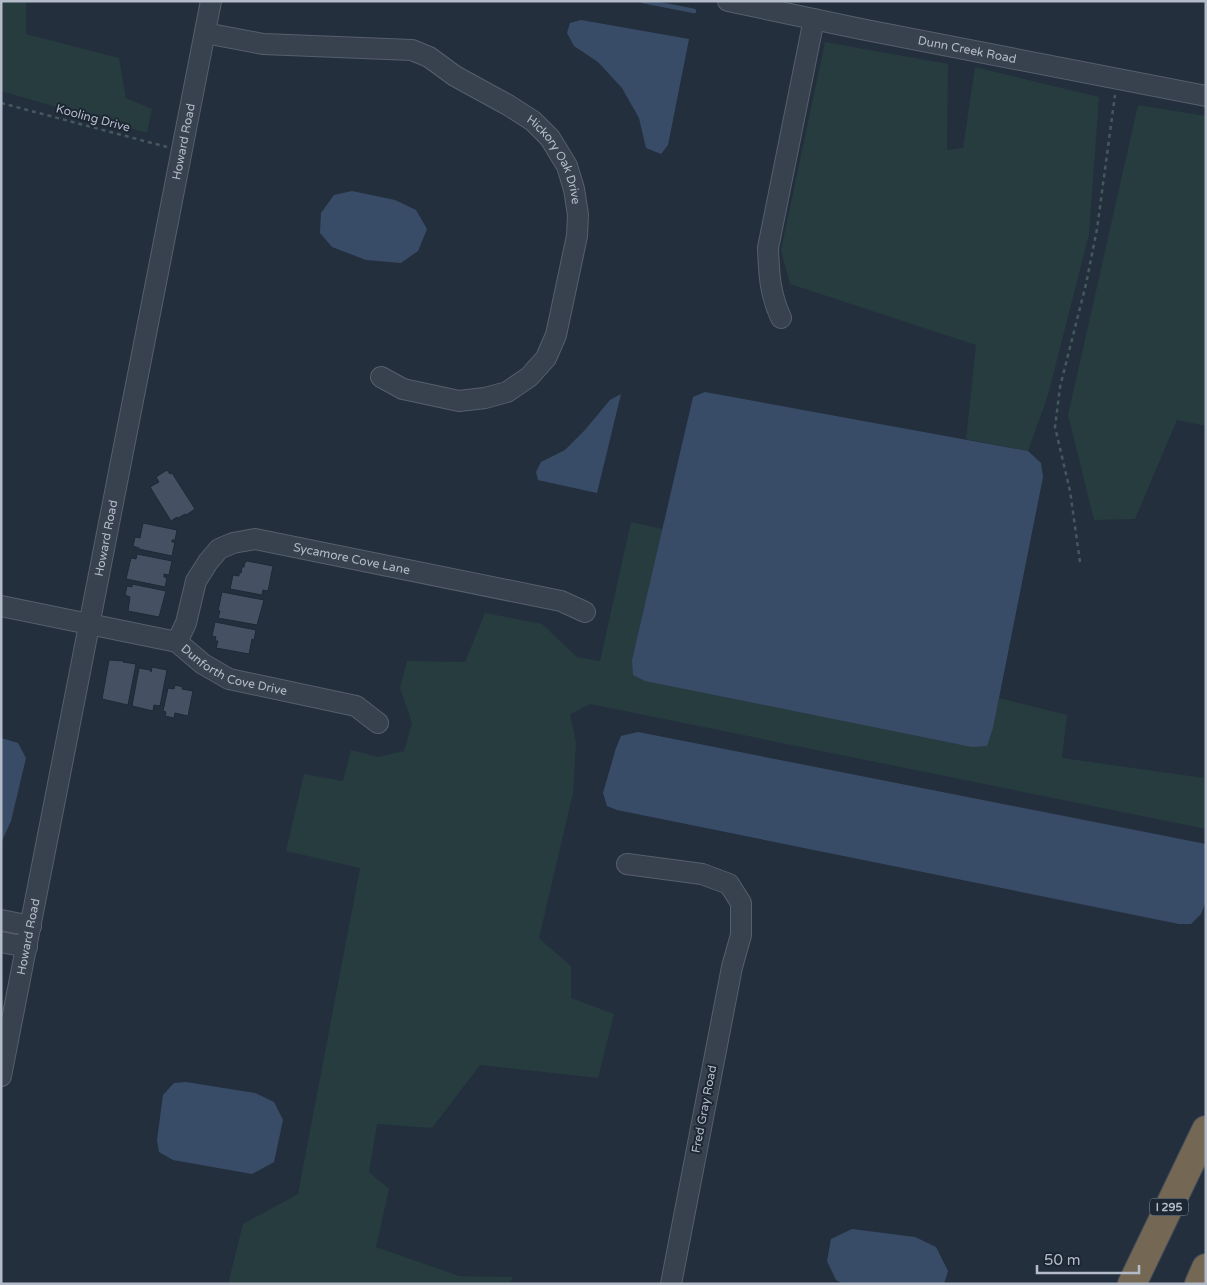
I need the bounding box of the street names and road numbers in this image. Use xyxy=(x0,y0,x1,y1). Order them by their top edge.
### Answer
street label: Dunn Creek Road xyxy=(917,33,1018,66)
street label: Kooling Drive xyxy=(54,101,132,135)
street label: Howard Road xyxy=(169,102,198,181)
street label: Hickory Oak Drive xyxy=(524,112,583,205)
street label: Howard Road xyxy=(92,499,120,578)
street label: Sycamore Cove Lane xyxy=(292,540,411,577)
street label: Dunforth Cove Drive xyxy=(178,641,289,698)
street label: Howard Road xyxy=(14,897,43,976)
street label: Fred Gray Road xyxy=(689,1064,719,1154)
road number: I 295 xyxy=(1150,1198,1188,1216)

